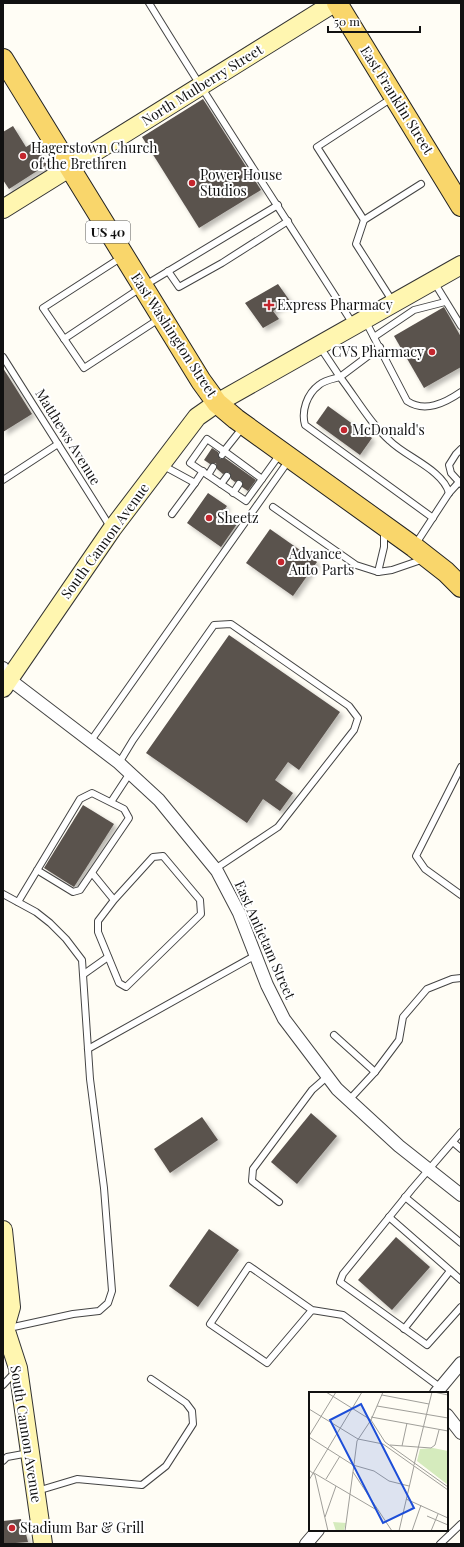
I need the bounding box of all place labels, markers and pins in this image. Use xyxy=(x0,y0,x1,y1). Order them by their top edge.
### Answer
place label: Hagerstown Church of the Brethren xyxy=(31,138,158,173)
marker: Hagerstown Church of the Brethren xyxy=(18,151,28,161)
place label: Power House Studios xyxy=(200,165,282,200)
marker: Power House Studios xyxy=(187,178,197,188)
place label: Express Pharmacy xyxy=(277,295,393,314)
marker: Express Pharmacy xyxy=(264,300,274,310)
place label: CVS Pharmacy xyxy=(332,342,424,361)
marker: CVS Pharmacy xyxy=(427,347,437,357)
place label: McDonald's xyxy=(352,420,425,439)
marker: McDonald's xyxy=(339,425,349,435)
place label: Sheetz xyxy=(217,508,259,527)
marker: Sheetz xyxy=(204,513,214,523)
place label: Advance Auto Parts xyxy=(288,544,354,579)
marker: Advance Auto Parts xyxy=(276,557,286,567)
place label: Stadium Bar & Grill xyxy=(20,1518,144,1537)
marker: Stadium Bar & Grill xyxy=(7,1523,17,1533)

